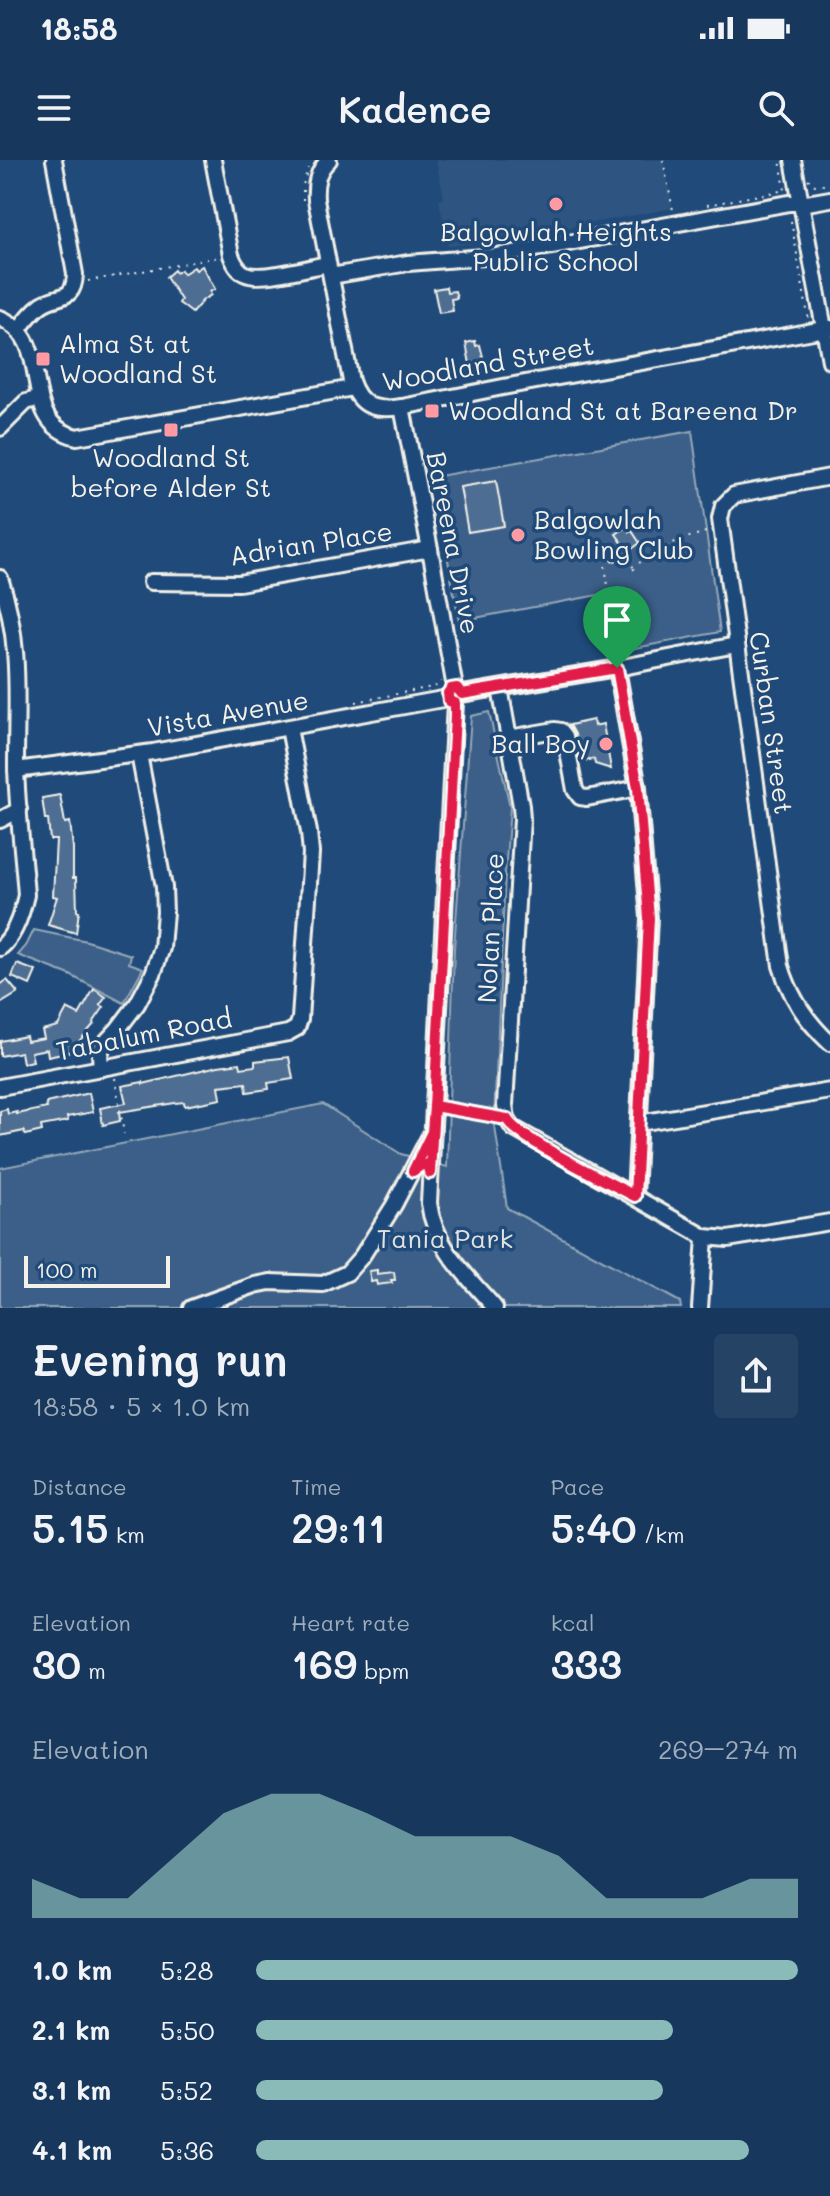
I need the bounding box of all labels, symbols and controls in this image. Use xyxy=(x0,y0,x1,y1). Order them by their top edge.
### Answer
text: 18:58 xyxy=(40,8,118,48)
text: Kadence xyxy=(338,85,492,132)
icon: menu xyxy=(32,86,76,130)
icon: search xyxy=(754,86,798,130)
marker: Balgowlah Heights Public School xyxy=(547,195,565,213)
place label: Balgowlah Heights Public School xyxy=(440,214,672,278)
place label: Alma St at Woodland St xyxy=(59,326,217,390)
street label: Woodland Street xyxy=(379,328,597,398)
marker: Alma St at Woodland St xyxy=(34,350,52,368)
place label: Woodland St at Bareena Dr xyxy=(448,393,798,427)
marker: Woodland St at Bareena Dr xyxy=(423,402,441,420)
marker: Woodland St before Alder St xyxy=(162,421,180,439)
place label: Woodland St before Alder St xyxy=(71,440,271,504)
street label: Bareena Drive xyxy=(420,449,488,637)
place label: Balgowlah Bowling Club xyxy=(534,502,694,566)
street label: Adrian Place xyxy=(227,513,395,573)
marker: Balgowlah Bowling Club xyxy=(509,526,527,544)
pin xyxy=(583,586,651,668)
icon: arrive xyxy=(595,598,639,642)
street label: Curban Street xyxy=(742,629,802,816)
street label: Vista Avenue xyxy=(144,682,311,744)
place label: Ball Boy xyxy=(491,726,590,760)
marker: Ball Boy xyxy=(597,735,615,753)
street label: Nolan Place xyxy=(469,852,511,1004)
street label: Tabalum Road xyxy=(53,1000,234,1068)
park label: Tania Park xyxy=(377,1221,513,1255)
scale bar xyxy=(24,1252,170,1288)
text: 100 m xyxy=(36,1255,98,1284)
text: Evening run xyxy=(32,1330,287,1387)
button: share xyxy=(714,1334,798,1418)
text: 18:58 · 5 × 1.0 km xyxy=(32,1389,250,1423)
text: Distance xyxy=(32,1472,127,1501)
text: Time xyxy=(291,1472,341,1501)
text: Pace xyxy=(551,1472,604,1501)
text: 5.15 xyxy=(32,1501,109,1553)
text: 29:11 xyxy=(291,1501,386,1553)
text: 5:40 xyxy=(551,1501,637,1553)
text: km xyxy=(109,1520,145,1549)
text: /km xyxy=(637,1520,685,1549)
text: Elevation xyxy=(32,1608,131,1637)
text: Heart rate xyxy=(291,1608,410,1637)
text: kcal xyxy=(551,1608,595,1637)
text: 30 xyxy=(32,1637,81,1689)
text: 169 xyxy=(291,1637,357,1689)
text: 333 xyxy=(551,1637,622,1689)
text: m xyxy=(81,1656,106,1685)
text: bpm xyxy=(357,1656,409,1685)
text: Elevation xyxy=(32,1732,149,1766)
text: 269–274 m xyxy=(658,1732,798,1766)
text: 1.0 km xyxy=(32,1953,112,1987)
text: 5:28 xyxy=(160,1953,213,1987)
text: 2.1 km xyxy=(32,2013,110,2047)
text: 5:50 xyxy=(160,2013,214,2047)
text: 3.1 km xyxy=(32,2073,111,2107)
text: 5:52 xyxy=(160,2073,213,2107)
text: 4.1 km xyxy=(32,2133,112,2167)
text: 5:36 xyxy=(160,2133,214,2167)

